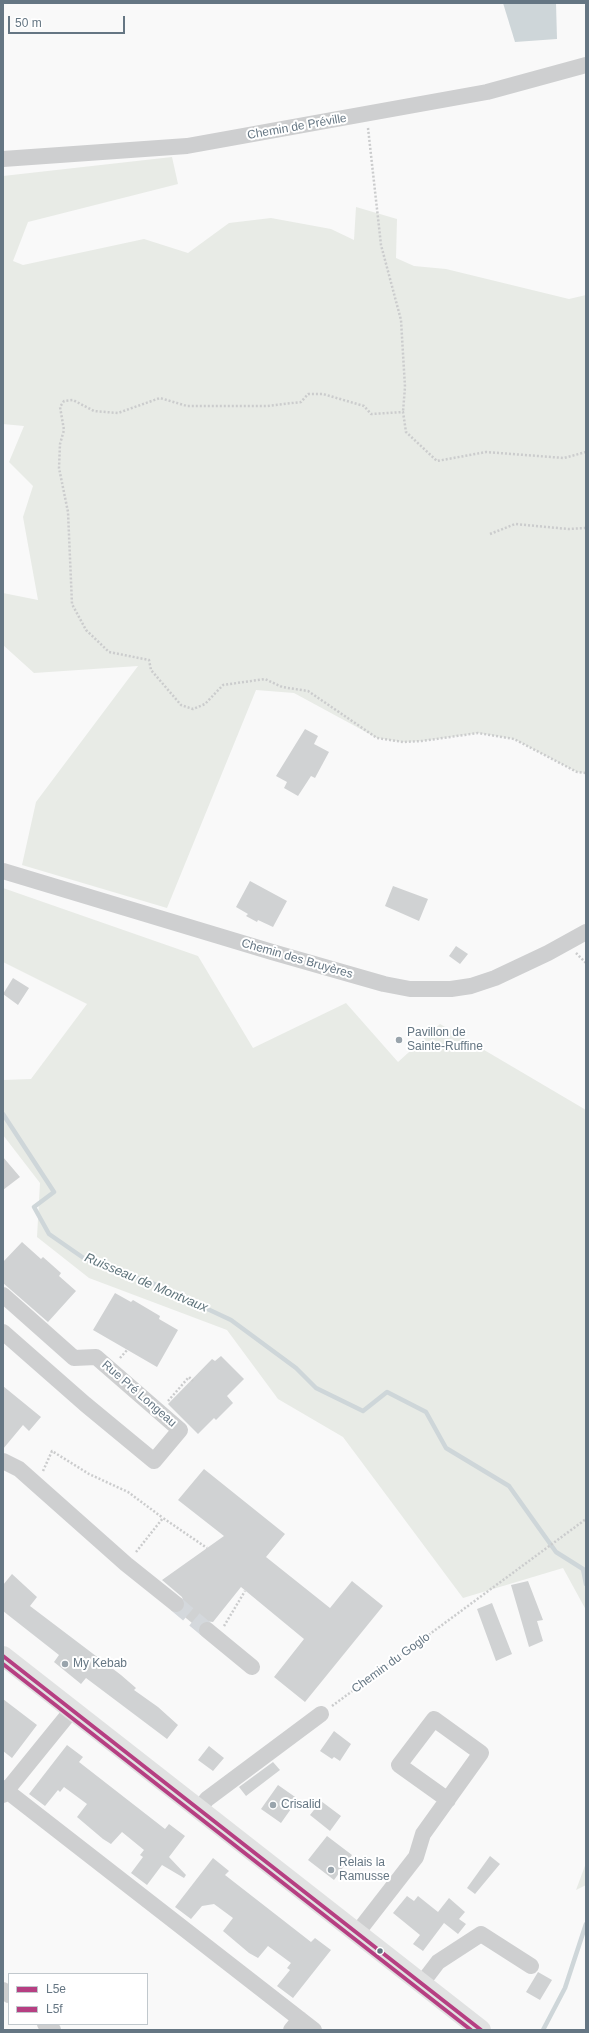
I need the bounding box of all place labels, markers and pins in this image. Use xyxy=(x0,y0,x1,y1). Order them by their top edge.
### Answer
place label: Pavillon de Sainte-Ruffine xyxy=(407,1026,483,1054)
marker: Pavillon de Sainte-Ruffine xyxy=(394,1035,404,1045)
place label: My Kebab xyxy=(73,1657,127,1671)
marker: My Kebab xyxy=(60,1659,70,1669)
place label: Crisalid xyxy=(281,1798,321,1812)
marker: Crisalid xyxy=(268,1800,278,1810)
place label: Relais la Ramusse xyxy=(339,1856,390,1884)
marker: Relais la Ramusse xyxy=(326,1865,336,1875)
unlabelled marker xyxy=(375,1946,385,1956)

